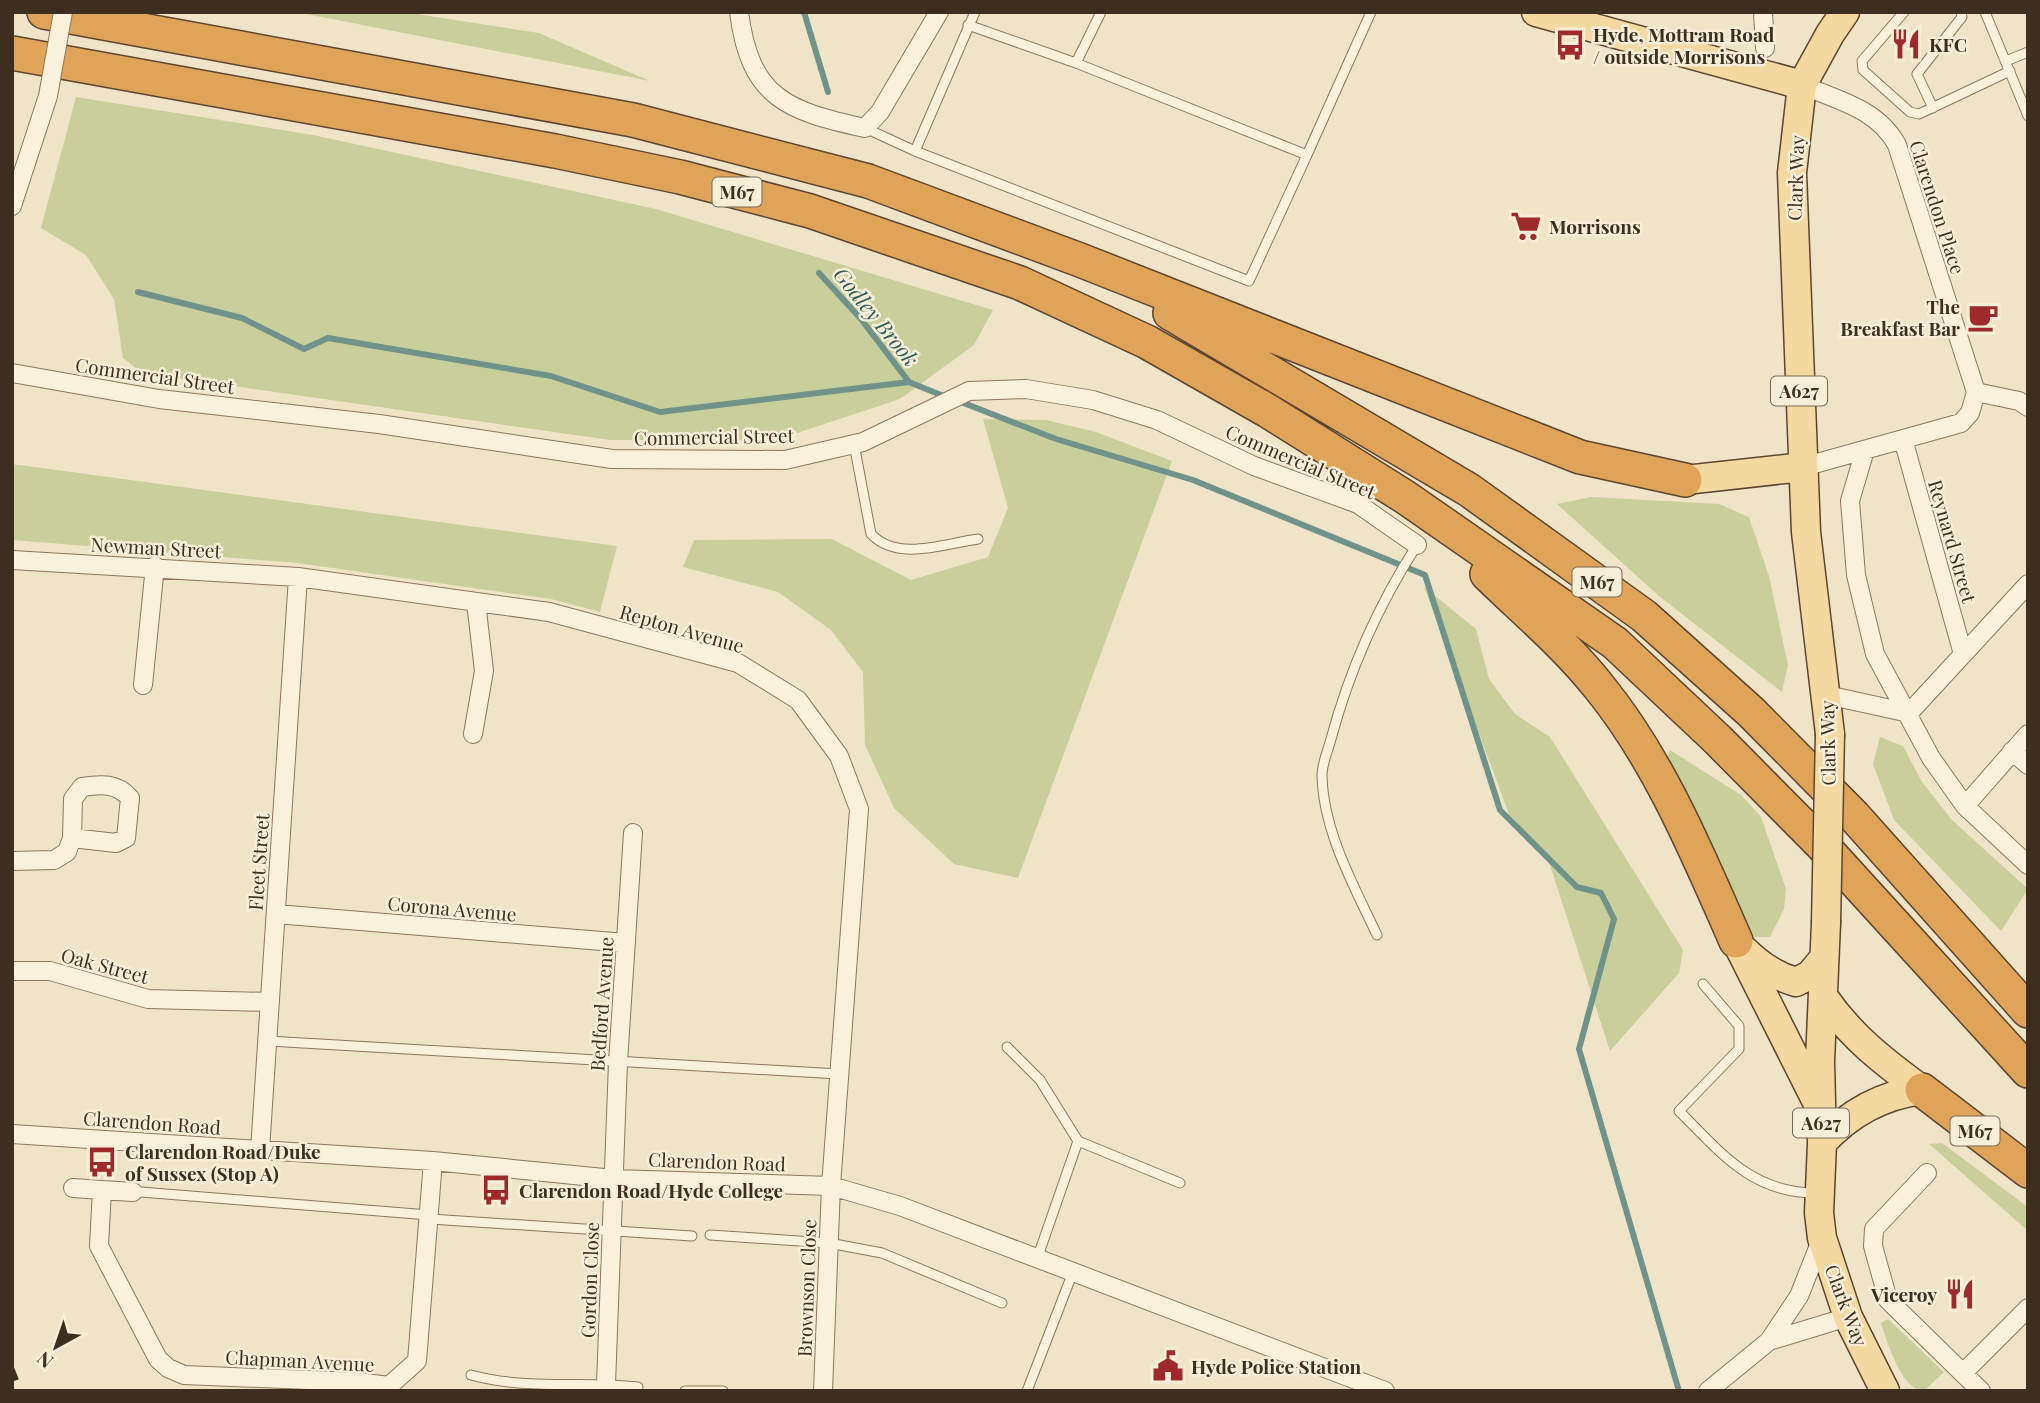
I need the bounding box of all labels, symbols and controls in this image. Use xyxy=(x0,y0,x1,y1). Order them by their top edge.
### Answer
place label: Hyde, Mottram Road / outside Morrisons xyxy=(1593,21,1775,69)
restaurant icon: KFC xyxy=(1889,27,1923,61)
bus stop icon: Hyde, Mottram Road / outside Morrisons xyxy=(1553,28,1587,62)
place label: KFC xyxy=(1929,31,1967,57)
street label: Clark Way xyxy=(1781,134,1809,221)
street label: Clarendon Place xyxy=(1904,137,1972,277)
road number: M67 xyxy=(712,177,762,206)
supermarket icon: Morrisons xyxy=(1509,209,1543,243)
place label: Morrisons xyxy=(1549,213,1641,239)
water label: Godley Brook xyxy=(828,261,926,371)
place label: The Breakfast Bar xyxy=(1840,293,1960,341)
cafe icon: The Breakfast Bar xyxy=(1966,300,2000,334)
street label: Commercial Street xyxy=(74,351,236,399)
road number: A627 xyxy=(1771,376,1827,405)
street label: Commercial Street xyxy=(1222,418,1380,504)
street label: Commercial Street xyxy=(634,422,795,450)
street label: Reynard Street xyxy=(1923,476,1983,606)
street label: Newman Street xyxy=(90,531,222,563)
road number: M67 xyxy=(1572,568,1622,596)
street label: Repton Avenue xyxy=(617,598,747,658)
street label: Clark Way xyxy=(1813,700,1841,786)
street label: Fleet Street xyxy=(242,812,274,911)
street label: Corona Avenue xyxy=(386,889,518,927)
street label: Bedford Avenue xyxy=(583,936,619,1072)
street label: Oak Street xyxy=(58,941,152,989)
street label: Clarendon Road xyxy=(82,1104,222,1140)
road number: A627 xyxy=(1793,1108,1849,1138)
road number: M67 xyxy=(1951,1116,2000,1146)
place label: Clarendon Road/Duke of Sussex (Stop A) xyxy=(125,1138,321,1186)
bus stop icon: Clarendon Road/Duke of Sussex (Stop A) xyxy=(85,1145,119,1179)
street label: Clarendon Road xyxy=(648,1146,786,1176)
bus stop icon: Clarendon Road/Hyde College xyxy=(479,1173,513,1207)
place label: Clarendon Road/Hyde College xyxy=(519,1177,783,1203)
street label: Brownson Close xyxy=(791,1219,821,1357)
street label: Gordon Close xyxy=(574,1221,604,1339)
street label: Clark Way xyxy=(1820,1260,1875,1350)
restaurant icon: Viceroy xyxy=(1943,1277,1977,1311)
place label: Viceroy xyxy=(1870,1281,1937,1307)
north arrow xyxy=(21,1312,91,1382)
street label: Chapman Avenue xyxy=(225,1343,375,1377)
text: N xyxy=(31,1346,58,1375)
public building icon: Hyde Police Station xyxy=(1151,1349,1185,1383)
place label: Hyde Police Station xyxy=(1191,1353,1362,1379)

